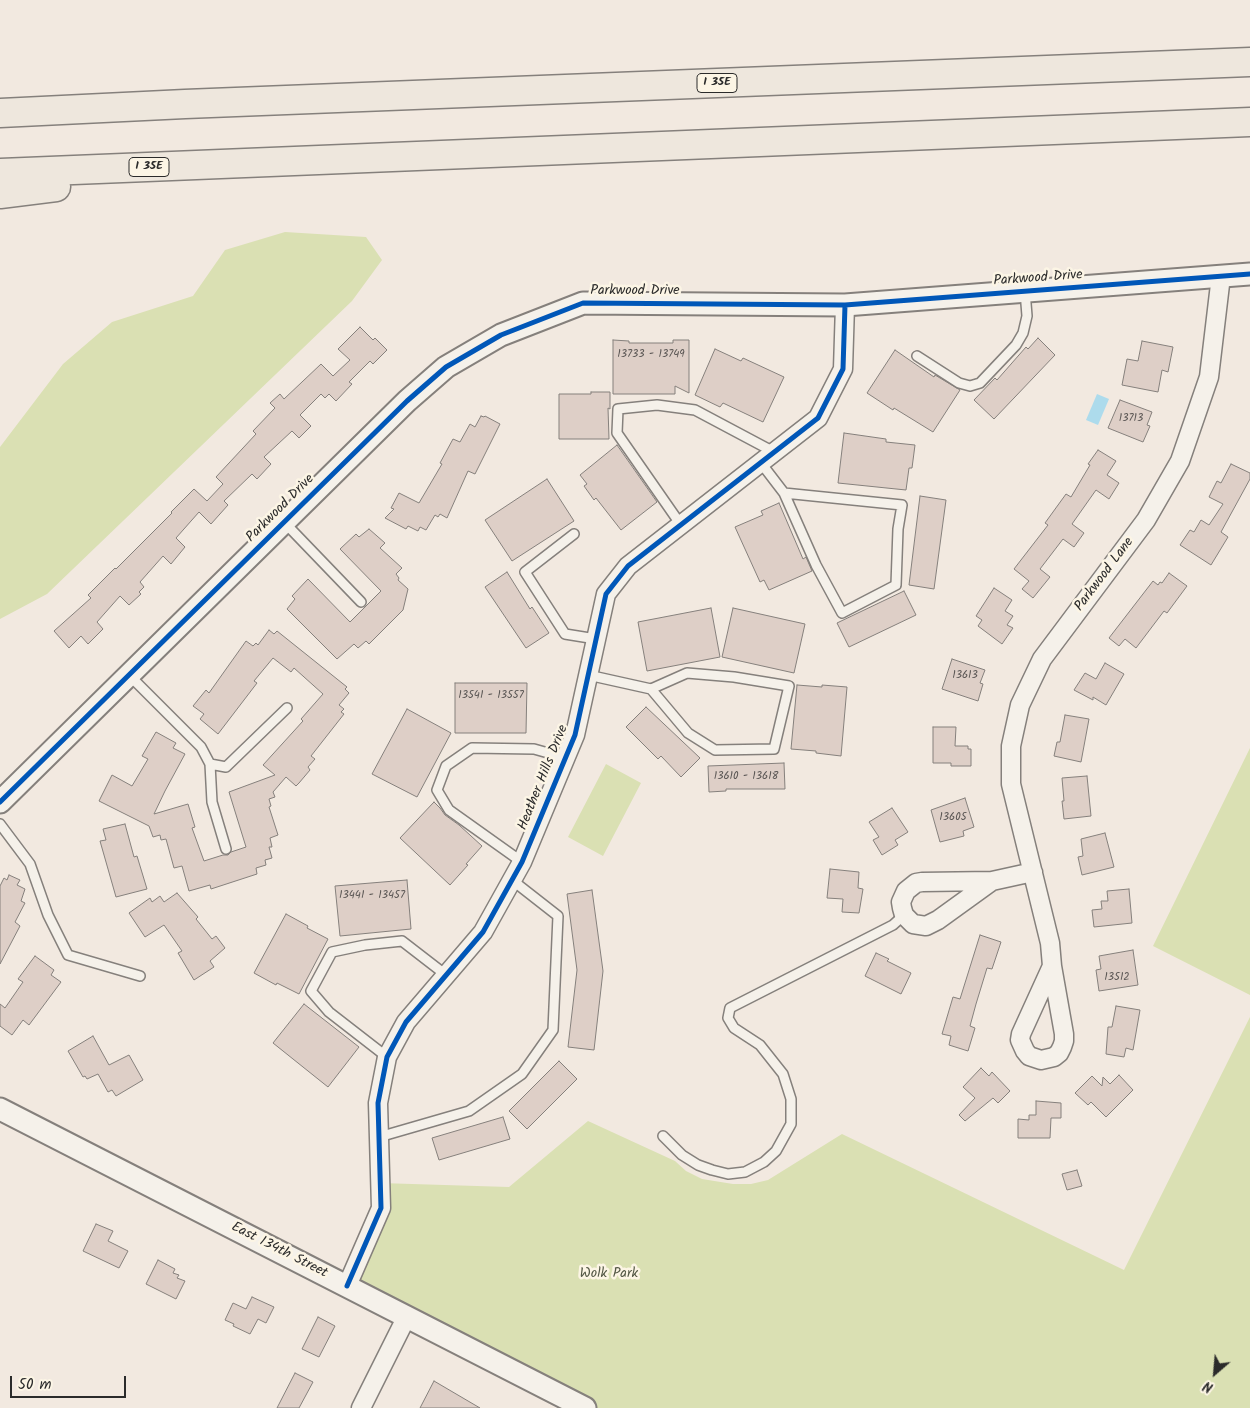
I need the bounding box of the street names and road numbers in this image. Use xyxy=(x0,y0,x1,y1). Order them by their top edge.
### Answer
road number: I 35E xyxy=(697,74,737,92)
road number: I 35E xyxy=(129,158,169,176)
street label: Parkwood Drive xyxy=(993,268,1083,290)
street label: Parkwood Drive xyxy=(590,284,680,300)
street label: Parkwood Drive xyxy=(243,471,319,547)
street label: Parkwood Lane xyxy=(1072,535,1138,615)
street label: Heather Hills Drive xyxy=(515,723,573,833)
street label: East 134th Street xyxy=(228,1219,330,1283)

